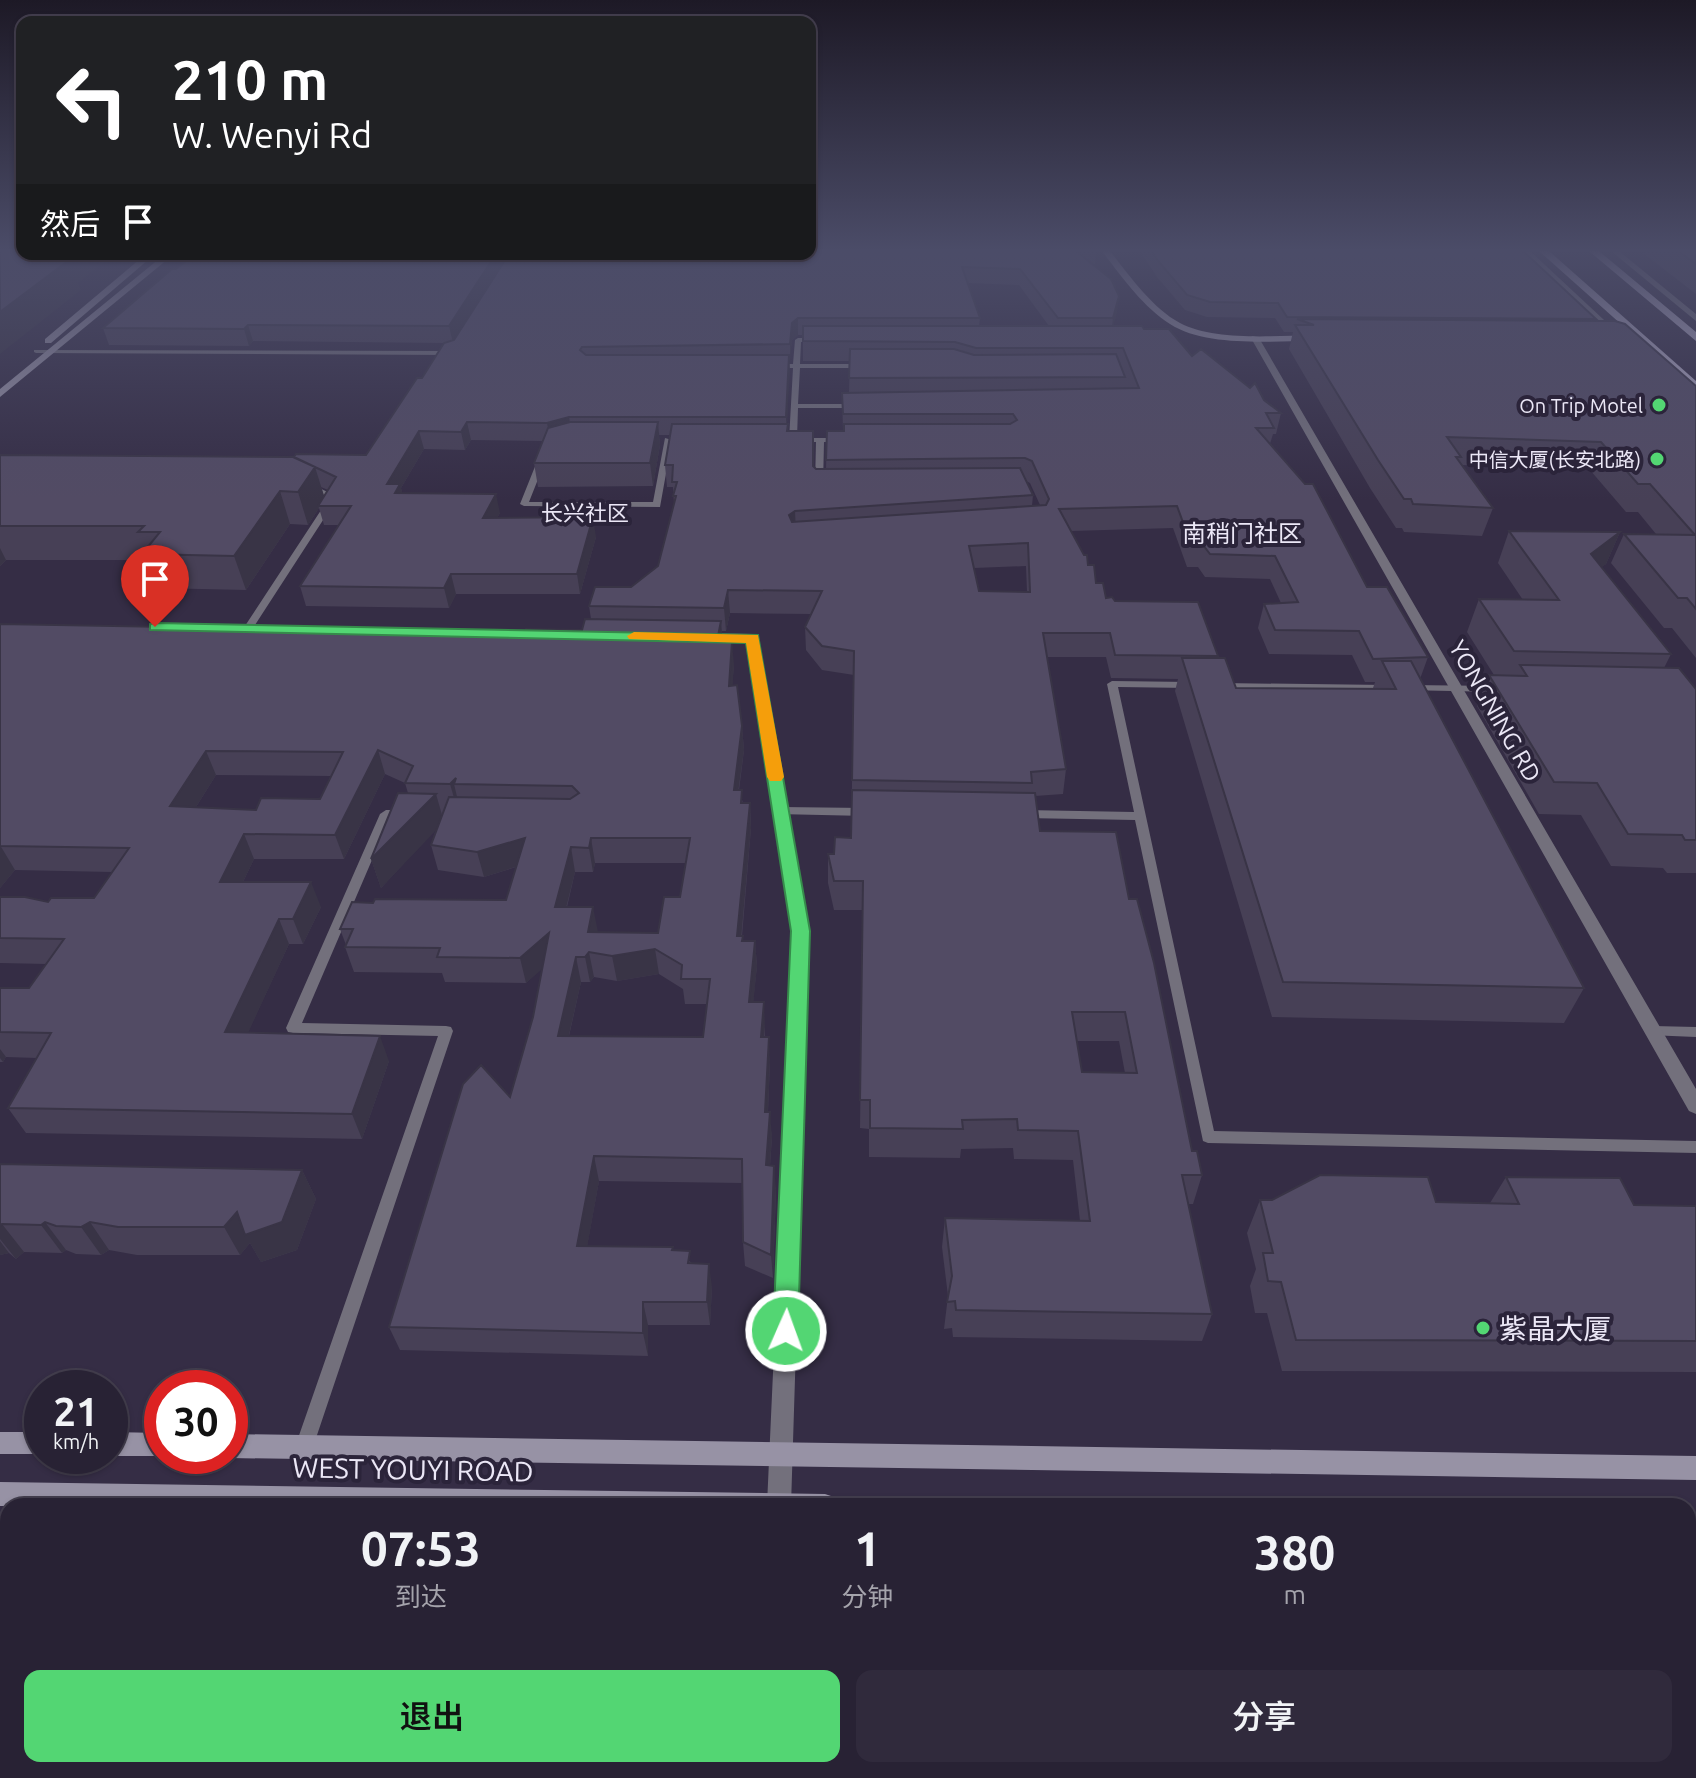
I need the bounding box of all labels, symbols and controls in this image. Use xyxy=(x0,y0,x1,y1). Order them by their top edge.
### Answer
icon: left xyxy=(40,48,144,152)
text: 210 m xyxy=(172,48,328,111)
text: W. Wenyi Rd xyxy=(172,114,372,155)
icon: arrive xyxy=(116,200,160,244)
text: 然后 xyxy=(40,207,100,241)
place label: On Trip Motel xyxy=(1519,394,1643,417)
marker: On Trip Motel xyxy=(1650,396,1668,414)
place label: 中信大厦(长安北路) xyxy=(1468,448,1641,471)
marker: 中信大厦(长安北路) xyxy=(1648,450,1666,468)
district label: 长兴社区 xyxy=(541,500,629,525)
district label: 南稍门社区 xyxy=(1182,520,1302,547)
pin xyxy=(121,545,189,627)
icon: arrive xyxy=(133,557,177,601)
street label: YONGNING RD xyxy=(1444,636,1546,786)
position arrow xyxy=(744,1289,828,1373)
place label: 紫晶大厦 xyxy=(1499,1313,1611,1344)
marker: 紫晶大厦 xyxy=(1474,1319,1492,1337)
speed limit sign: 30 xyxy=(144,1370,248,1474)
text: 21 xyxy=(53,1389,99,1434)
text: km/h xyxy=(53,1430,99,1453)
street label: WEST YOUYI ROAD xyxy=(292,1451,534,1487)
text: 07:53 xyxy=(361,1521,481,1575)
text: 1 xyxy=(854,1521,881,1575)
text: 380 xyxy=(1254,1525,1335,1579)
text: m xyxy=(1283,1580,1306,1609)
text: 到达 xyxy=(395,1582,447,1611)
text: 分钟 xyxy=(841,1582,893,1611)
button: 退出 xyxy=(24,1670,840,1762)
button: 分享 xyxy=(856,1670,1672,1762)

